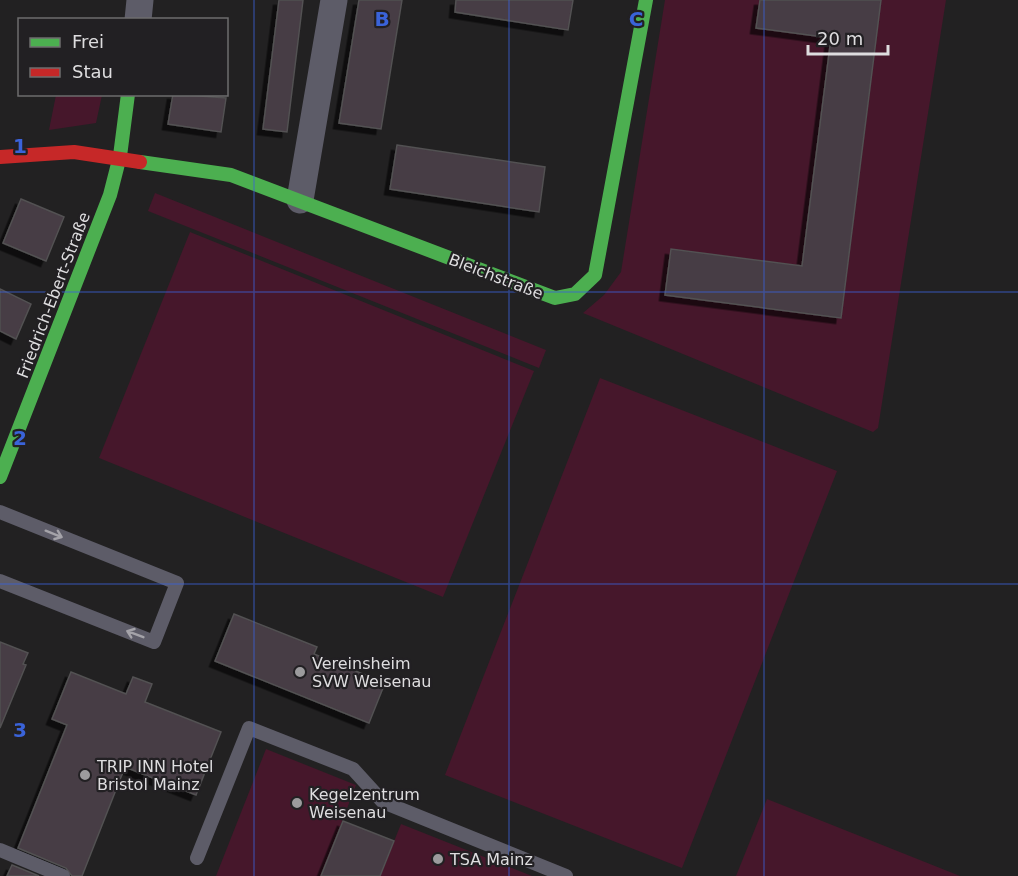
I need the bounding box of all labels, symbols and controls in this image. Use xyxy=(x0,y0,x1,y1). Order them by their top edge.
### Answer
text: B xyxy=(374,7,390,31)
text: C xyxy=(629,7,643,31)
legend xyxy=(18,18,228,96)
scale bar xyxy=(808,18,888,56)
text: 20 m xyxy=(817,28,863,49)
text: Frei xyxy=(72,31,104,52)
text: Stau xyxy=(72,61,113,82)
text: 1 xyxy=(13,134,27,158)
street label: Friedrich-Ebert-Straße xyxy=(13,209,94,381)
street label: Bleichstraße xyxy=(446,250,546,303)
text: 2 xyxy=(13,426,27,450)
one-way arrow xyxy=(45,529,63,540)
one-way arrow xyxy=(127,628,145,639)
place label: Vereinsheim SVW Weisenau xyxy=(312,654,431,691)
marker: Vereinsheim SVW Weisenau xyxy=(293,665,307,679)
text: 3 xyxy=(13,718,27,742)
place label: TRIP INN Hotel Bristol Mainz xyxy=(96,757,213,794)
marker: TRIP INN Hotel Bristol Mainz xyxy=(78,768,92,782)
place label: Kegelzentrum Weisenau xyxy=(309,785,420,822)
marker: Kegelzentrum Weisenau xyxy=(290,796,304,810)
place label: TSA Mainz xyxy=(449,850,533,869)
marker: TSA Mainz xyxy=(431,852,445,866)

